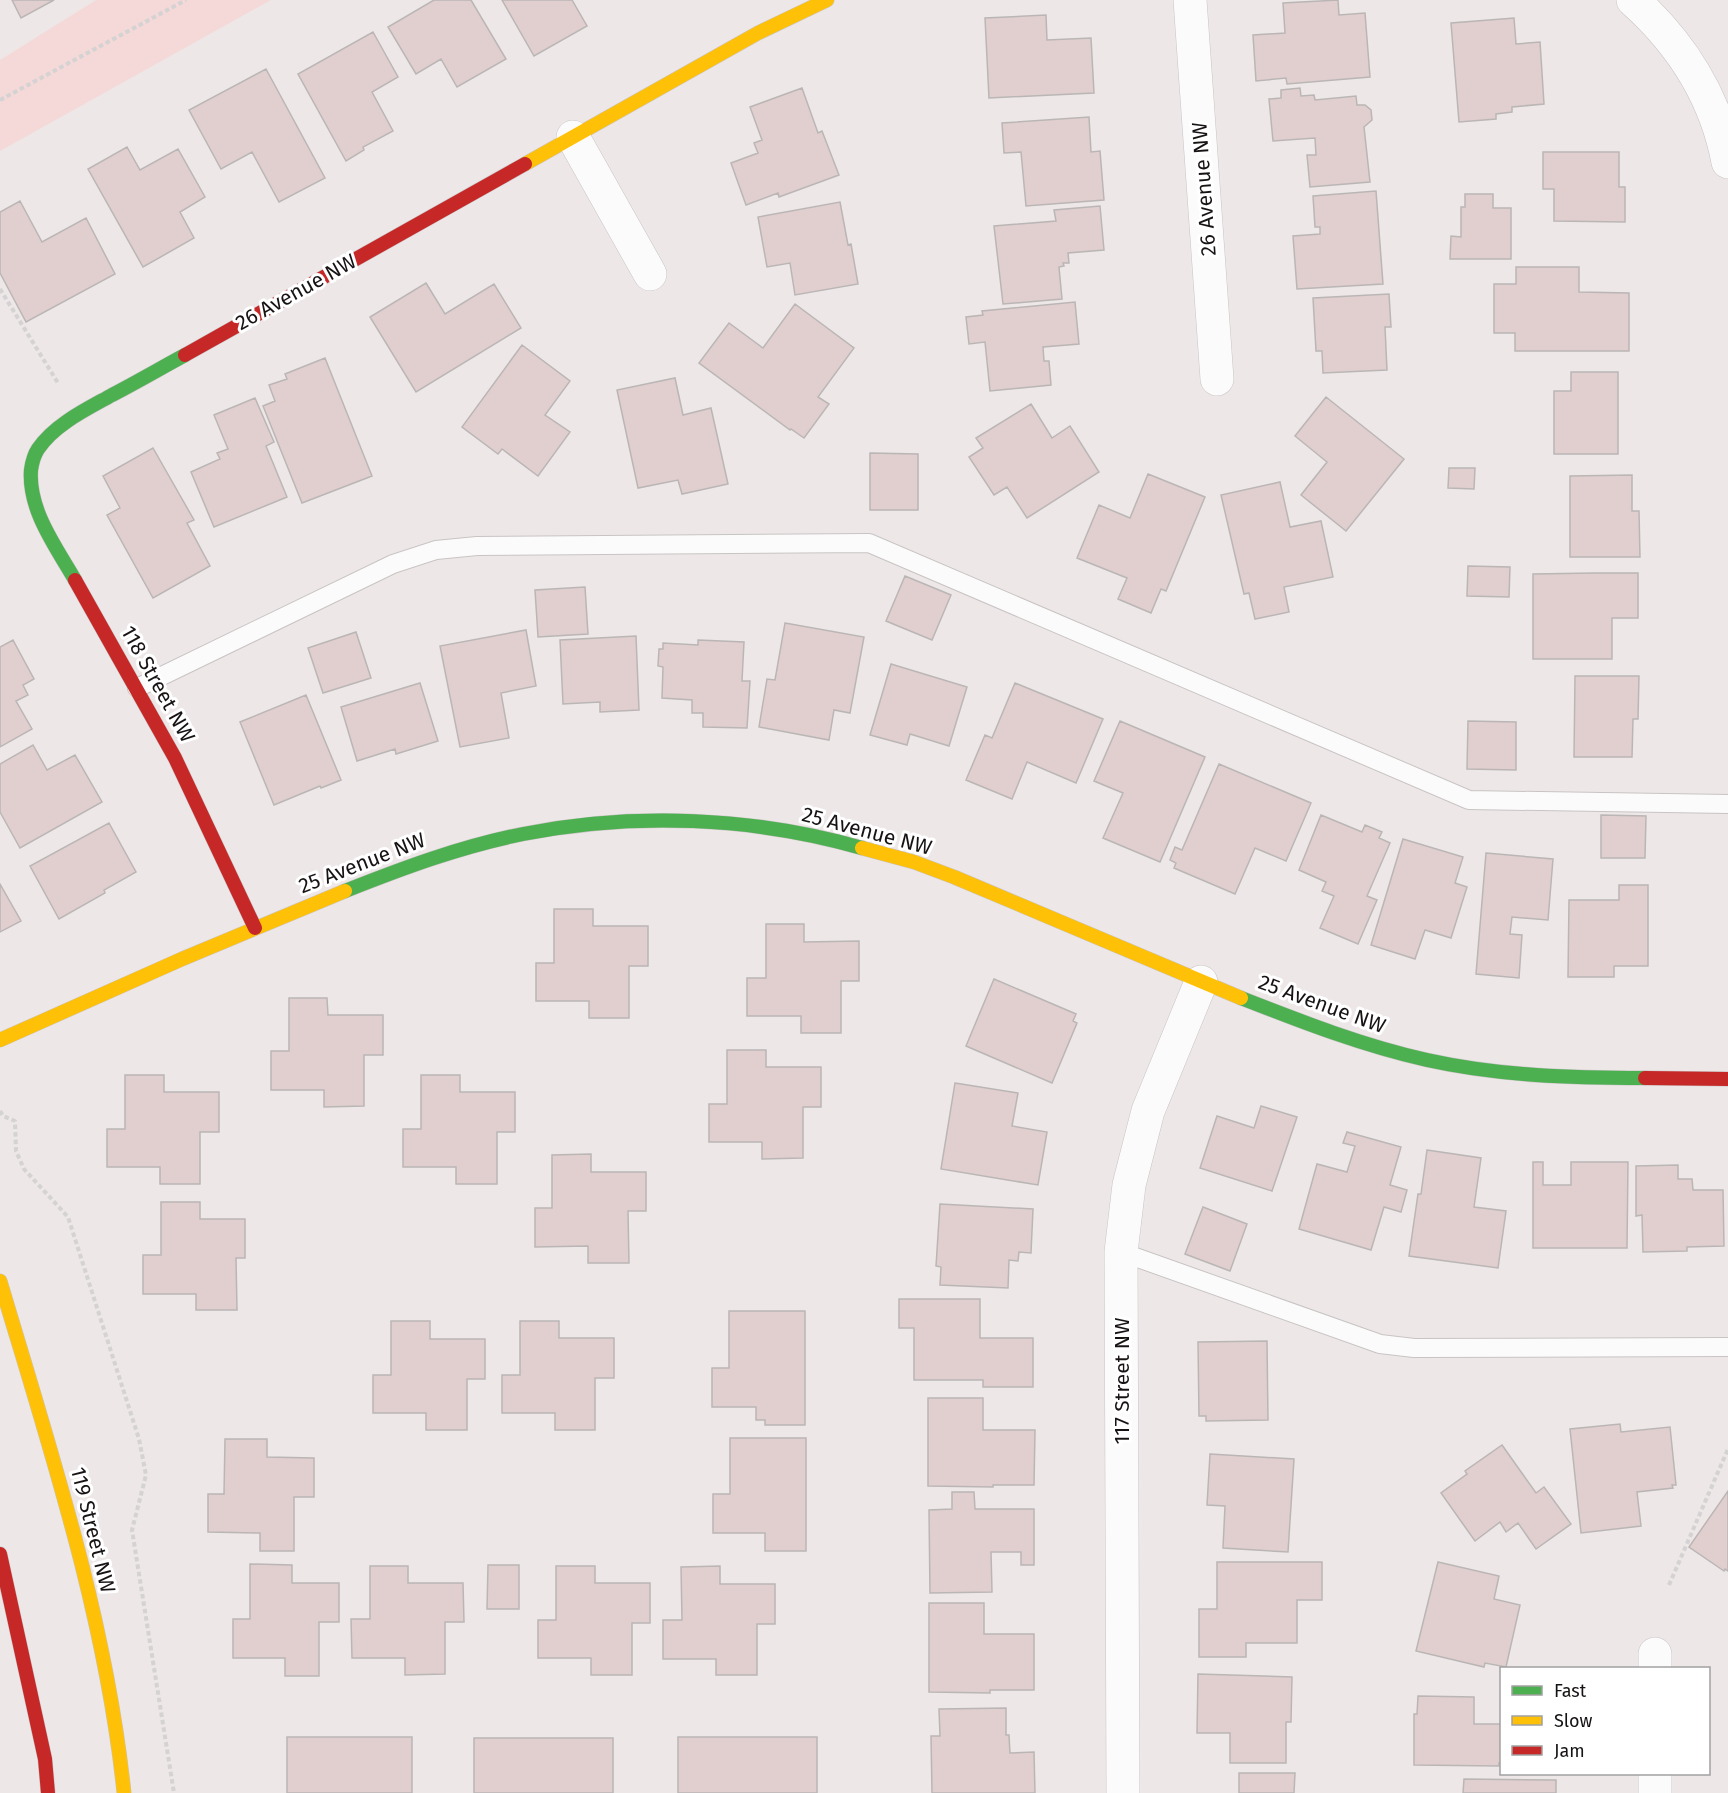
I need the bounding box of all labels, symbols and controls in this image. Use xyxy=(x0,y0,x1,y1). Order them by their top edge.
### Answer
street label: 26 Avenue NW xyxy=(1186,121,1222,257)
street label: 26 Avenue NW xyxy=(231,248,361,336)
street label: 118 Street NW xyxy=(115,621,201,747)
street label: 25 Avenue NW xyxy=(799,801,935,861)
street label: 25 Avenue NW xyxy=(295,827,429,899)
street label: 25 Avenue NW xyxy=(1255,969,1389,1039)
street label: 117 Street NW xyxy=(1109,1317,1135,1445)
street label: 119 Street NW xyxy=(65,1464,121,1596)
legend xyxy=(1500,1667,1710,1775)
text: Fast xyxy=(1554,1680,1587,1702)
text: Slow xyxy=(1554,1710,1593,1732)
text: Jam xyxy=(1554,1740,1585,1762)

